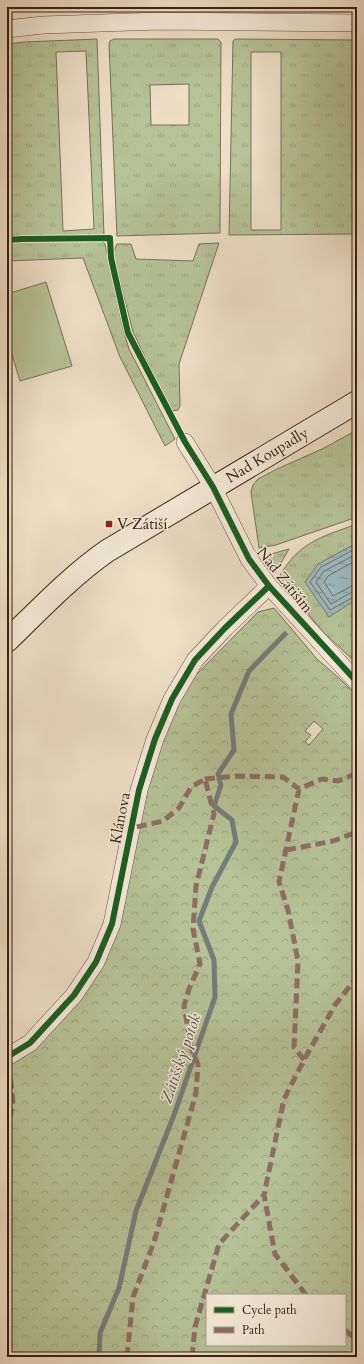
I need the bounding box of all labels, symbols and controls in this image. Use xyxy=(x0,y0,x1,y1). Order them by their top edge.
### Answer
street label: Nad Koupadly xyxy=(222,422,312,488)
place label: V Zátiší xyxy=(117,514,167,534)
marker: V Zátiší xyxy=(104,519,114,529)
street label: Nad Zátiším xyxy=(252,543,318,617)
street label: Klánova xyxy=(105,790,135,846)
water label: Zátišský potok xyxy=(155,1010,207,1106)
legend xyxy=(206,1294,346,1346)
text: Cycle path xyxy=(242,1302,297,1318)
text: Path xyxy=(242,1322,265,1338)

